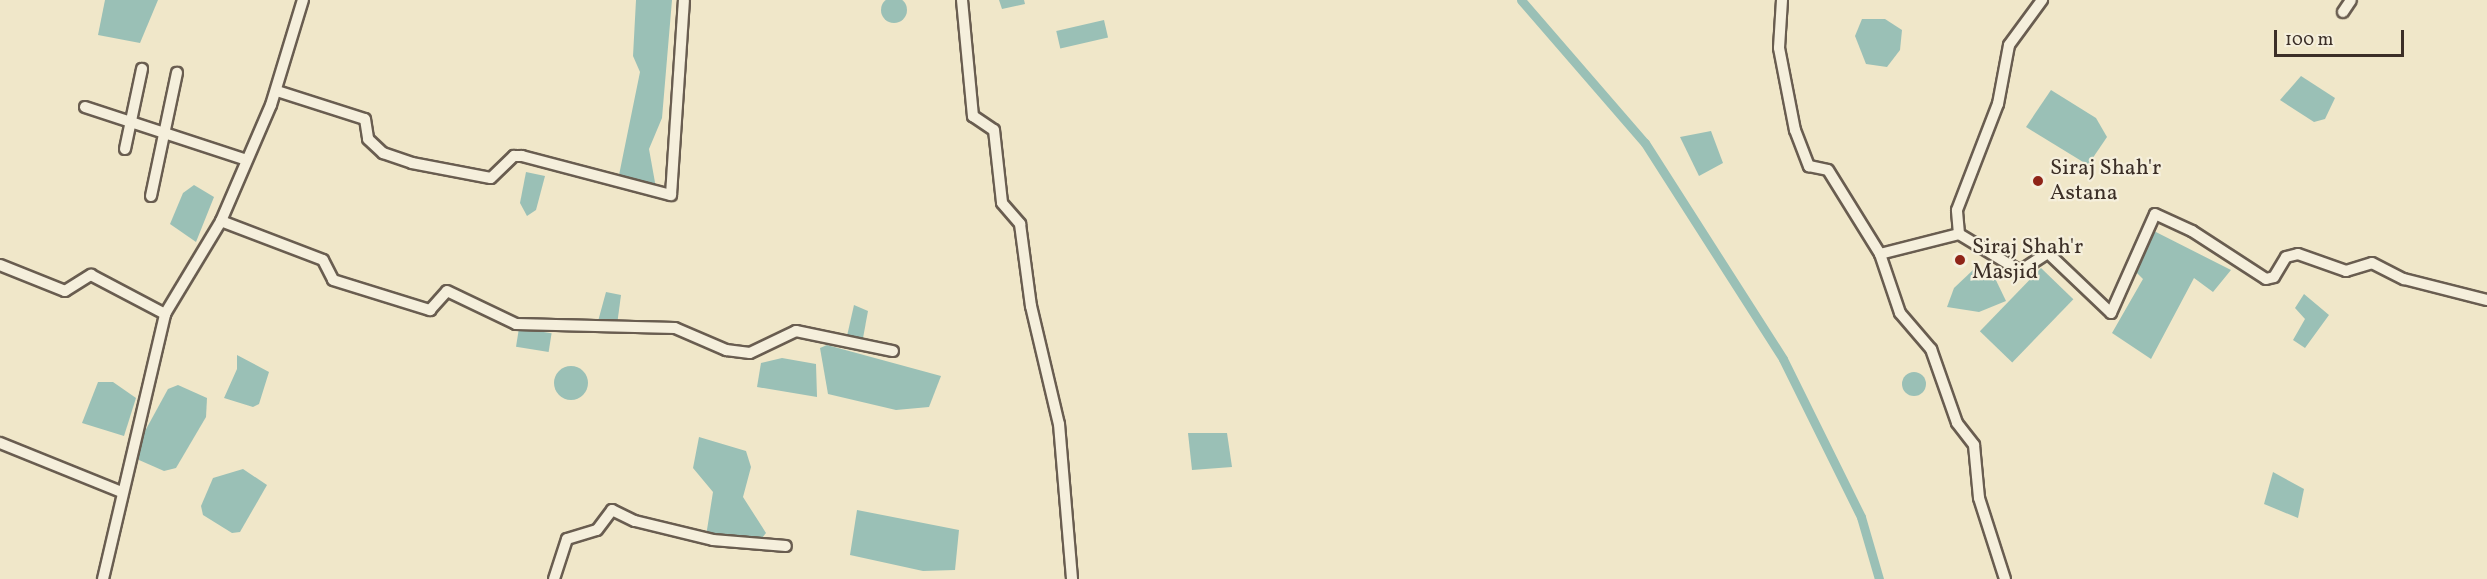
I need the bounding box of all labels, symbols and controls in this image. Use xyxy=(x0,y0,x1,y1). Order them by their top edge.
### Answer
scale bar xyxy=(2277,18,2408,56)
text: 100 m xyxy=(2285,28,2334,53)
place label: Siraj Shah'r Astana xyxy=(2050,155,2161,206)
marker: Siraj Shah'r Astana xyxy=(2031,174,2045,188)
place label: Siraj Shah'r Masjid xyxy=(1972,234,2083,286)
marker: Siraj Shah'r Masjid xyxy=(1953,253,1967,267)

